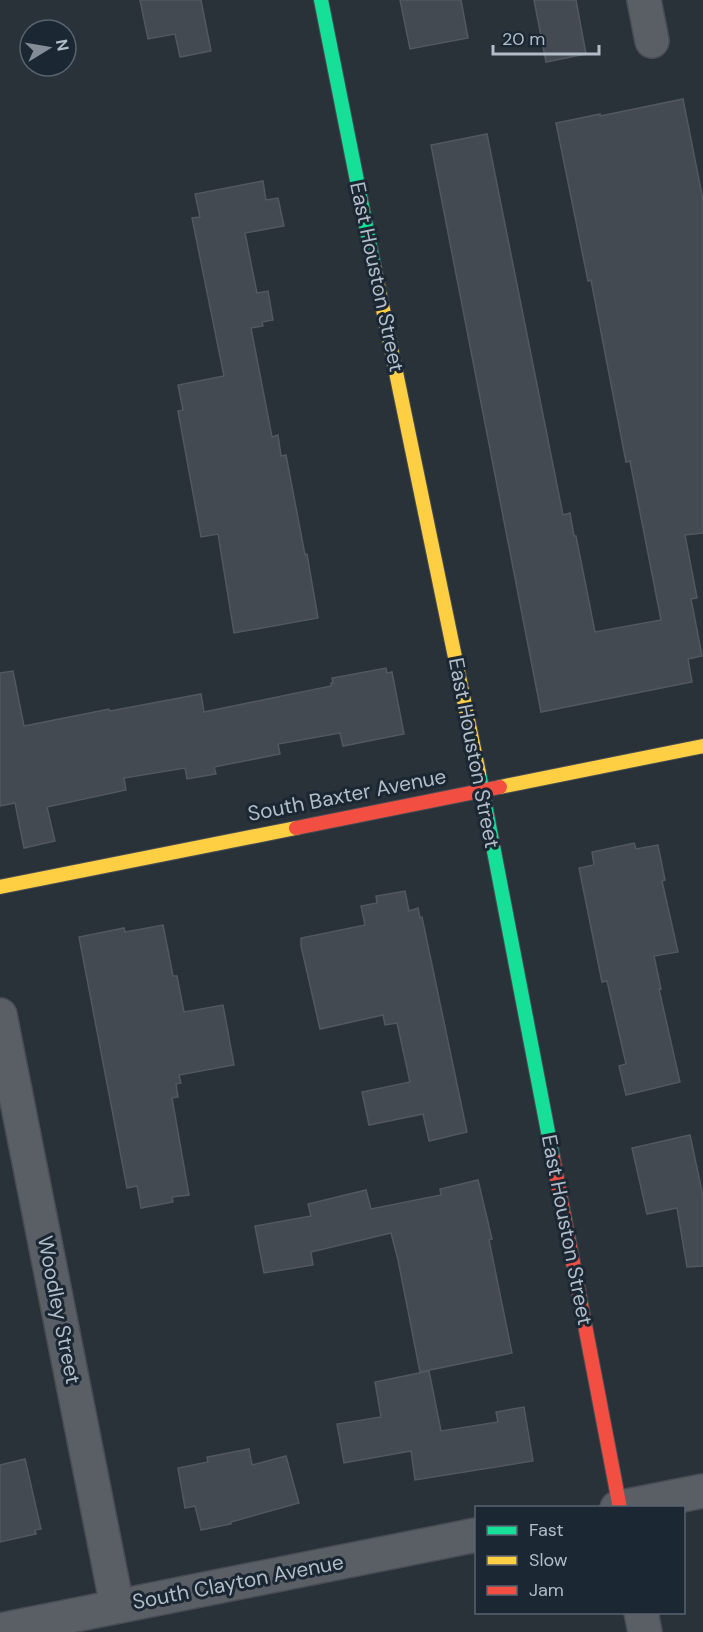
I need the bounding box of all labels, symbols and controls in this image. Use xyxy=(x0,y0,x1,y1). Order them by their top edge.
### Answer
north arrow xyxy=(18,18,78,78)
scale bar xyxy=(493,18,600,56)
text: 20 m xyxy=(502,27,545,51)
text: N xyxy=(51,38,74,53)
street label: East Houston Street xyxy=(343,179,411,375)
street label: East Houston Street xyxy=(442,655,506,851)
street label: South Baxter Avenue xyxy=(245,762,449,828)
street label: East Houston Street xyxy=(535,1132,599,1328)
street label: Woodley Street xyxy=(31,1234,87,1386)
legend xyxy=(475,1506,685,1614)
text: Fast xyxy=(529,1518,564,1542)
street label: South Clayton Avenue xyxy=(130,1548,346,1616)
text: Slow xyxy=(529,1548,568,1572)
text: Jam xyxy=(529,1578,564,1602)

